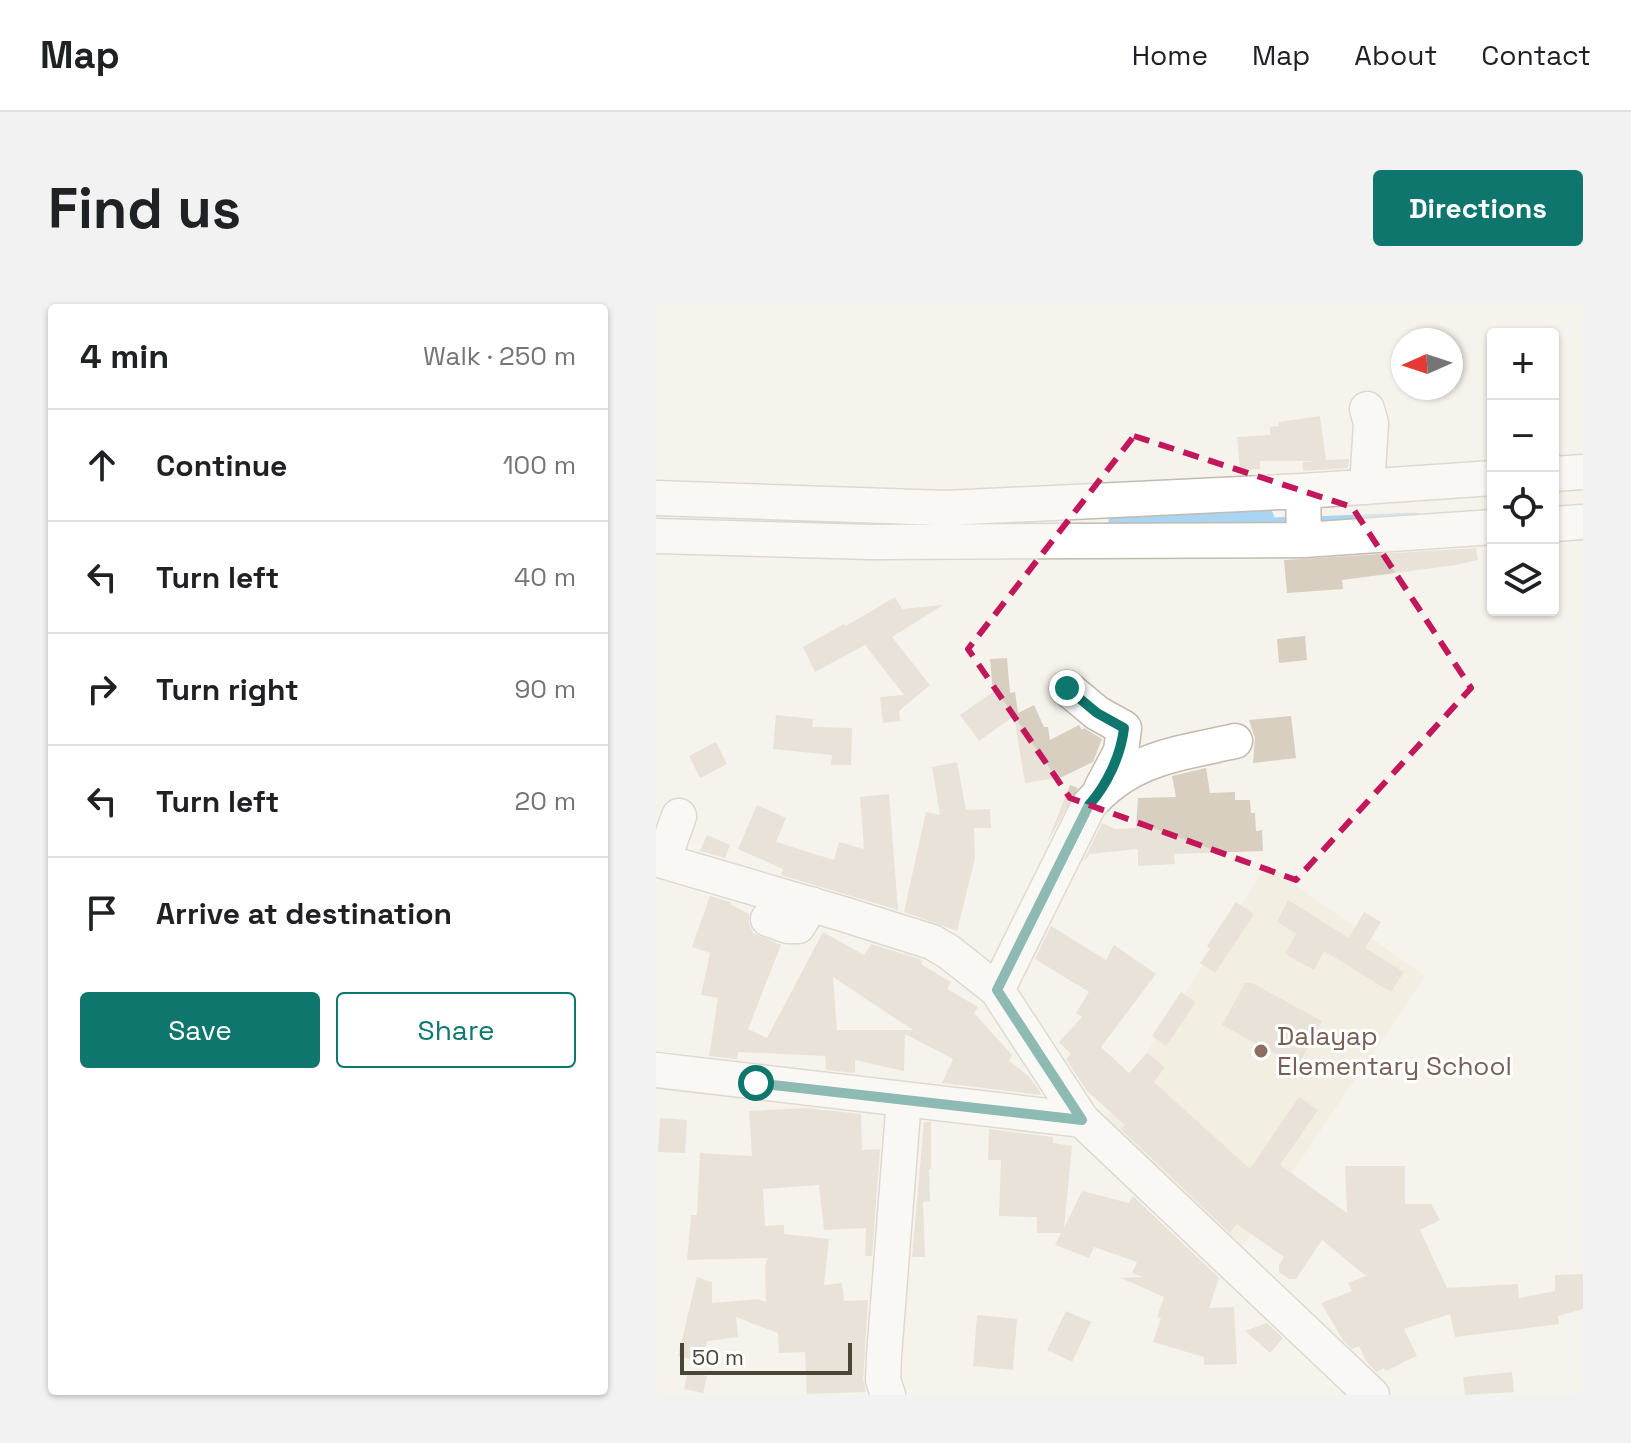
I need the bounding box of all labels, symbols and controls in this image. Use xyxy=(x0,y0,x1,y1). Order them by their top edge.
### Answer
text: Map xyxy=(40,31,120,79)
text: Home xyxy=(1132,37,1208,73)
text: Map xyxy=(1252,37,1310,73)
text: About xyxy=(1354,37,1437,73)
text: Contact xyxy=(1481,37,1591,73)
button: Directions xyxy=(1373,170,1583,246)
text: Find us xyxy=(48,173,241,244)
north arrow xyxy=(1391,328,1463,400)
map controls xyxy=(1487,328,1559,616)
button: + xyxy=(1487,328,1559,400)
text: 4 min xyxy=(80,335,169,378)
text: Walk · 250 m xyxy=(423,339,576,373)
button: − xyxy=(1487,400,1559,472)
icon: ahead xyxy=(80,443,124,487)
text: Continue xyxy=(156,446,287,485)
text: 100 m xyxy=(503,448,576,482)
button: locate xyxy=(1487,472,1559,544)
button: layers xyxy=(1487,544,1559,616)
icon: left xyxy=(80,555,124,599)
text: Turn left xyxy=(156,558,279,597)
text: 40 m xyxy=(514,560,576,594)
icon: right xyxy=(80,667,124,711)
text: Turn right xyxy=(156,670,299,709)
route end xyxy=(1049,670,1085,706)
text: 90 m xyxy=(514,672,576,706)
icon: left xyxy=(80,779,124,823)
text: Turn left xyxy=(156,782,279,821)
text: 20 m xyxy=(515,784,576,818)
icon: arrive xyxy=(80,891,124,935)
text: Arrive at destination xyxy=(156,894,452,933)
button: Save xyxy=(80,992,320,1068)
button: Share xyxy=(336,992,576,1068)
place label: Dalayap Elementary School xyxy=(1277,1019,1512,1083)
marker: Dalayap Elementary School xyxy=(1252,1042,1270,1060)
route start xyxy=(738,1065,774,1101)
scale bar xyxy=(680,1339,852,1375)
text: 50 m xyxy=(692,1343,744,1371)

